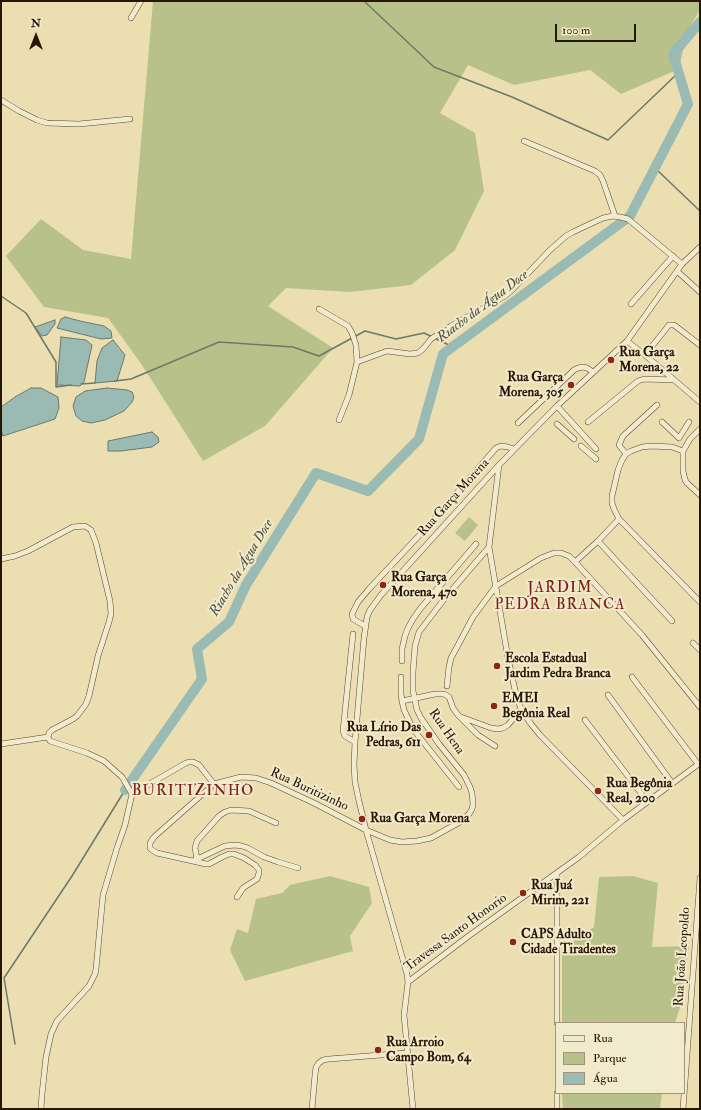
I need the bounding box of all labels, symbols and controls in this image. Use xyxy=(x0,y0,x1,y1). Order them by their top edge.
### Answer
north arrow xyxy=(16,16,56,56)
scale bar xyxy=(557,16,638,42)
text: N xyxy=(31,17,41,30)
text: 100 m xyxy=(562,23,590,38)
water label: Riacho da Água Doce xyxy=(434,267,532,347)
place label: Rua Garça Morena, 22 xyxy=(619,345,679,376)
marker: Rua Garça Morena, 22 xyxy=(606,355,616,365)
place label: Rua Garça Morena, 305 xyxy=(499,370,563,401)
marker: Rua Garça Morena, 305 xyxy=(566,380,576,390)
street label: Rua Garça Morena xyxy=(415,456,493,540)
water label: Riacho da Água Doce xyxy=(206,517,278,619)
place label: Rua Garça Morena, 470 xyxy=(391,570,457,601)
marker: Rua Garça Morena, 470 xyxy=(378,580,388,590)
district label: JARDIM PEDRA BRANCA xyxy=(495,580,625,615)
place label: Escola Estadual Jardim Pedra Branca xyxy=(505,651,611,682)
marker: Escola Estadual Jardim Pedra Branca xyxy=(492,661,502,671)
place label: EMEI Begônia Real xyxy=(502,691,570,722)
marker: EMEI Begônia Real xyxy=(489,701,499,711)
street label: Rua Hena xyxy=(425,706,467,758)
place label: Rua Lírio Das Pedras, 611 xyxy=(347,720,421,751)
marker: Rua Lírio Das Pedras, 611 xyxy=(424,730,434,740)
street label: Rua Buritizinho xyxy=(267,765,351,815)
place label: Rua Begônia Real, 200 xyxy=(606,776,672,807)
district label: BURITIZINHO xyxy=(132,783,254,801)
marker: Rua Begônia Real, 200 xyxy=(593,786,603,796)
place label: Rua Garça Morena xyxy=(370,811,469,827)
marker: Rua Garça Morena xyxy=(357,814,367,824)
place label: Rua Juá Mirim, 221 xyxy=(531,878,589,909)
marker: Rua Juá Mirim, 221 xyxy=(518,888,528,898)
street label: Travessa Santo Honorio xyxy=(402,891,510,975)
street label: Rua João Leopoldo xyxy=(672,907,694,1007)
place label: CAPS Adulto Cidade Tiradentes xyxy=(521,927,616,958)
marker: CAPS Adulto Cidade Tiradentes xyxy=(508,937,518,947)
legend xyxy=(555,1022,685,1094)
text: Rua xyxy=(593,1031,613,1046)
place label: Rua Arroio Campo Bom, 64 xyxy=(386,1035,471,1066)
marker: Rua Arroio Campo Bom, 64 xyxy=(373,1045,383,1055)
text: Parque xyxy=(593,1051,627,1066)
text: Água xyxy=(593,1071,618,1086)

